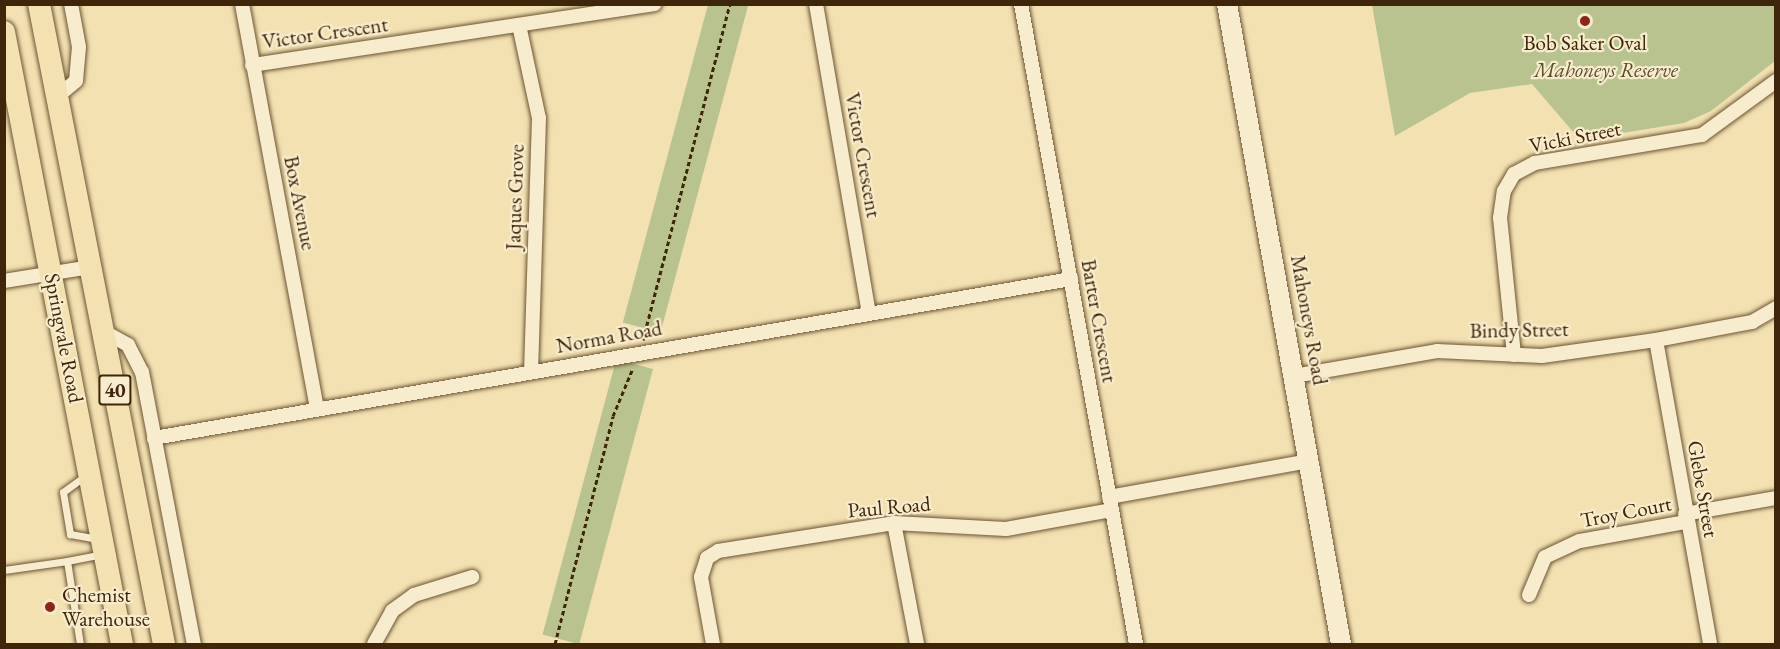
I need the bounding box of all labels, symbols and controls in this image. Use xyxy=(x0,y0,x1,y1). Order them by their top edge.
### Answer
street label: Victor Crescent xyxy=(261,12,389,54)
marker: Bob Saker Oval xyxy=(1578,14,1592,28)
place label: Bob Saker Oval xyxy=(1523,30,1647,56)
park label: Mahoneys Reserve xyxy=(1534,57,1678,83)
street label: Victor Crescent xyxy=(840,91,886,219)
street label: Vicki Street xyxy=(1527,116,1623,158)
street label: Jaques Grove xyxy=(501,144,529,250)
street label: Box Avenue xyxy=(279,154,321,252)
street label: Mahoneys Road xyxy=(1285,253,1333,387)
street label: Barter Crescent xyxy=(1076,257,1122,385)
street label: Springvale Road xyxy=(39,271,89,405)
street label: Norma Road xyxy=(554,315,664,359)
street label: Bindy Street xyxy=(1469,317,1569,343)
road number: 40 xyxy=(97,373,133,407)
street label: Glebe Street xyxy=(1682,439,1724,539)
street label: Paul Road xyxy=(846,491,932,523)
street label: Troy Court xyxy=(1578,491,1674,533)
place label: Chemist Warehouse xyxy=(62,582,150,632)
marker: Chemist Warehouse xyxy=(43,600,57,614)

